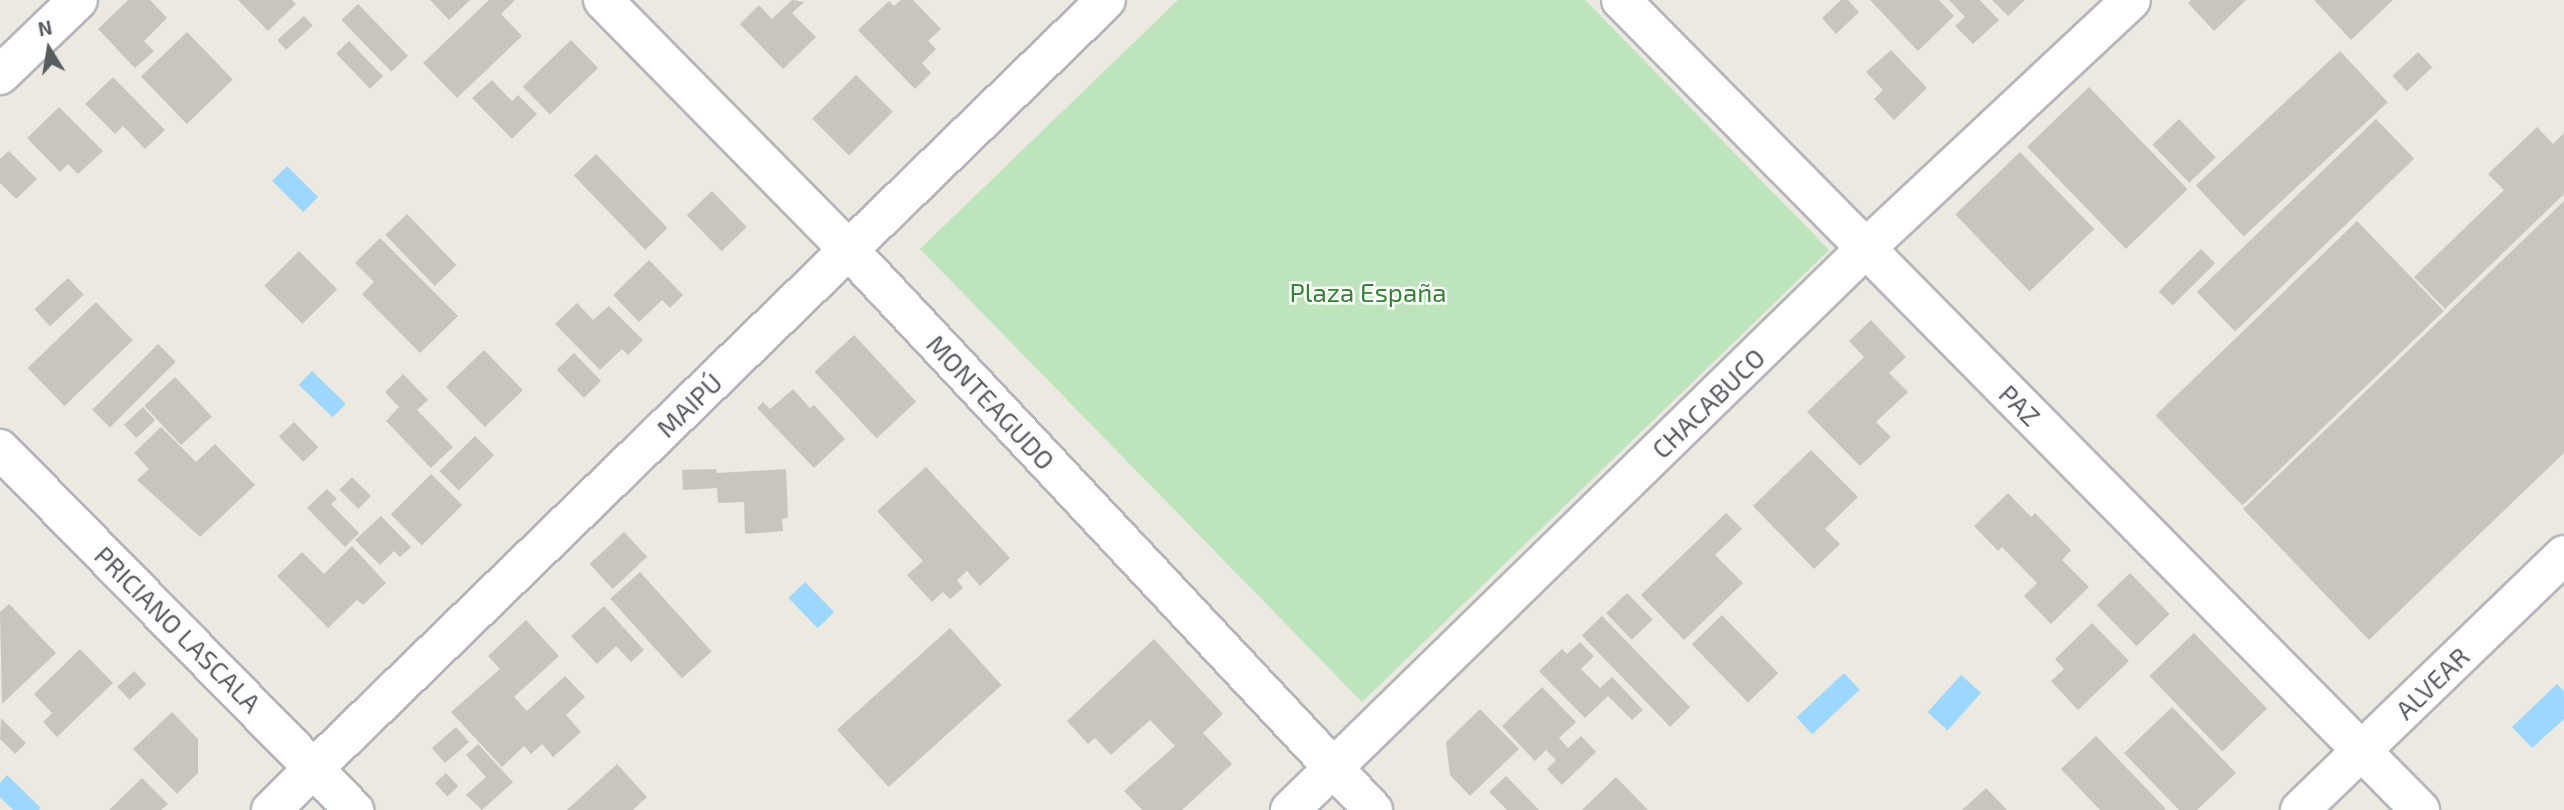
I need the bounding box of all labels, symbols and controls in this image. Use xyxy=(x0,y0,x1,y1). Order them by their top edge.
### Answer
north arrow xyxy=(14,14,84,84)
text: N xyxy=(36,15,54,40)
park label: Plaza España xyxy=(1289,276,1447,308)
street label: MONTEAGUDO xyxy=(921,328,1061,476)
street label: CHACABUCO xyxy=(1645,342,1771,464)
street label: MAIPÚ xyxy=(650,367,728,443)
street label: PAZ xyxy=(1993,378,2047,432)
street label: PRICIANO LASCALA xyxy=(88,539,268,719)
street label: ALVEAR xyxy=(2389,640,2475,726)

